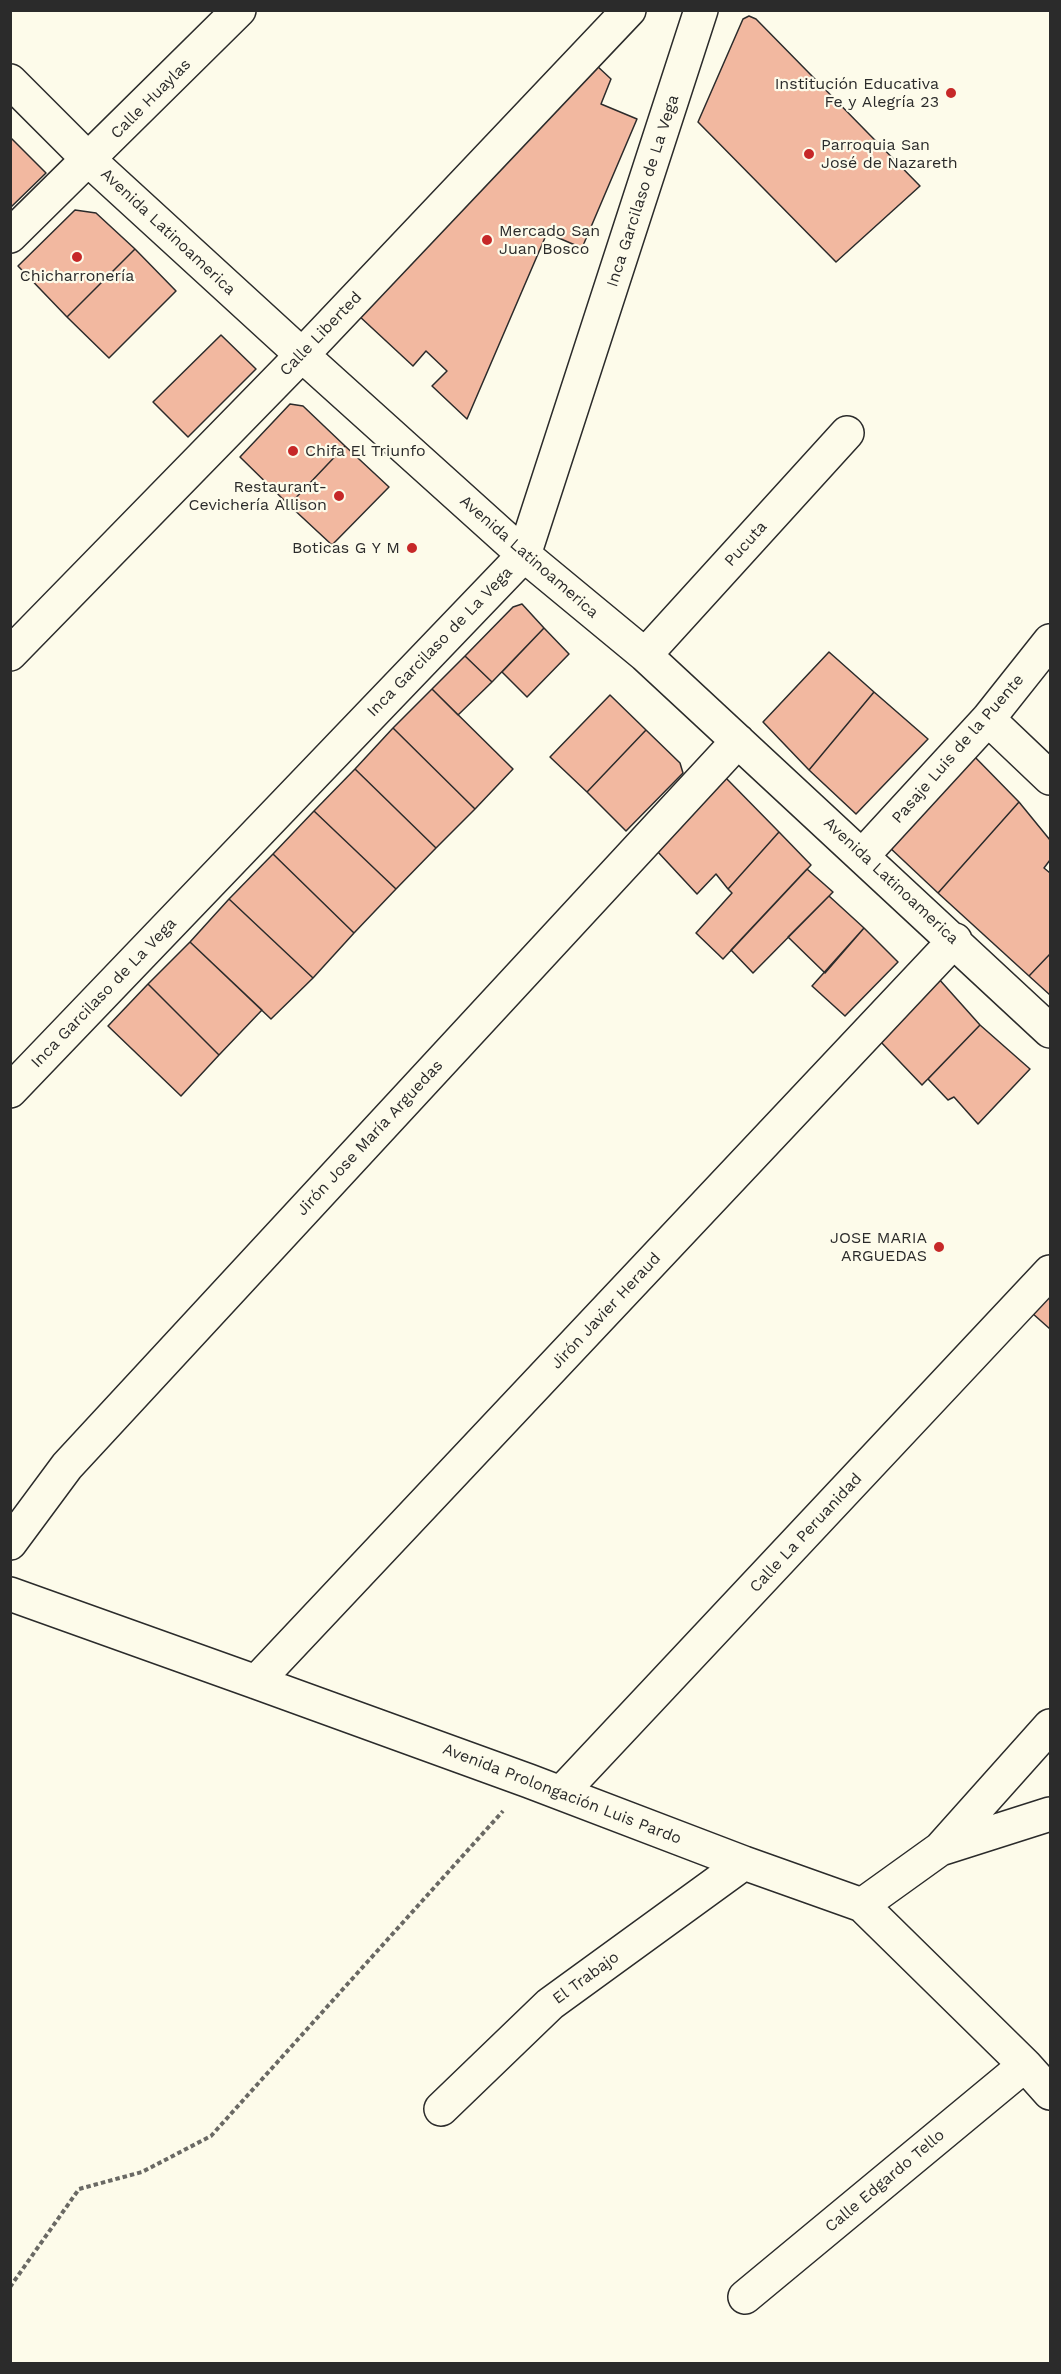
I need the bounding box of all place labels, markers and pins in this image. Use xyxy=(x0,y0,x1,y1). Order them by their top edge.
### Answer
place label: Institución Educativa Fe y Alegría 23 xyxy=(775,74,939,112)
marker: Institución Educativa Fe y Alegría 23 xyxy=(944,86,958,100)
place label: Parroquia San José de Nazareth xyxy=(821,135,958,173)
marker: Parroquia San José de Nazareth xyxy=(802,147,816,161)
place label: Mercado San Juan Bosco xyxy=(499,221,600,259)
marker: Mercado San Juan Bosco xyxy=(480,233,494,247)
marker: Chicharronería xyxy=(70,250,84,264)
place label: Chicharronería xyxy=(20,266,134,286)
place label: Chifa El Triunfo xyxy=(305,441,426,461)
marker: Chifa El Triunfo xyxy=(286,444,300,458)
place label: Restaurant- Cevichería Allison xyxy=(189,477,327,515)
marker: Restaurant- Cevichería Allison xyxy=(332,489,346,503)
place label: Boticas G Y M xyxy=(292,538,400,558)
marker: Boticas G Y M xyxy=(405,541,419,555)
place label: JOSE MARIA ARGUEDAS xyxy=(830,1228,927,1266)
marker: JOSE MARIA ARGUEDAS xyxy=(932,1240,946,1254)

